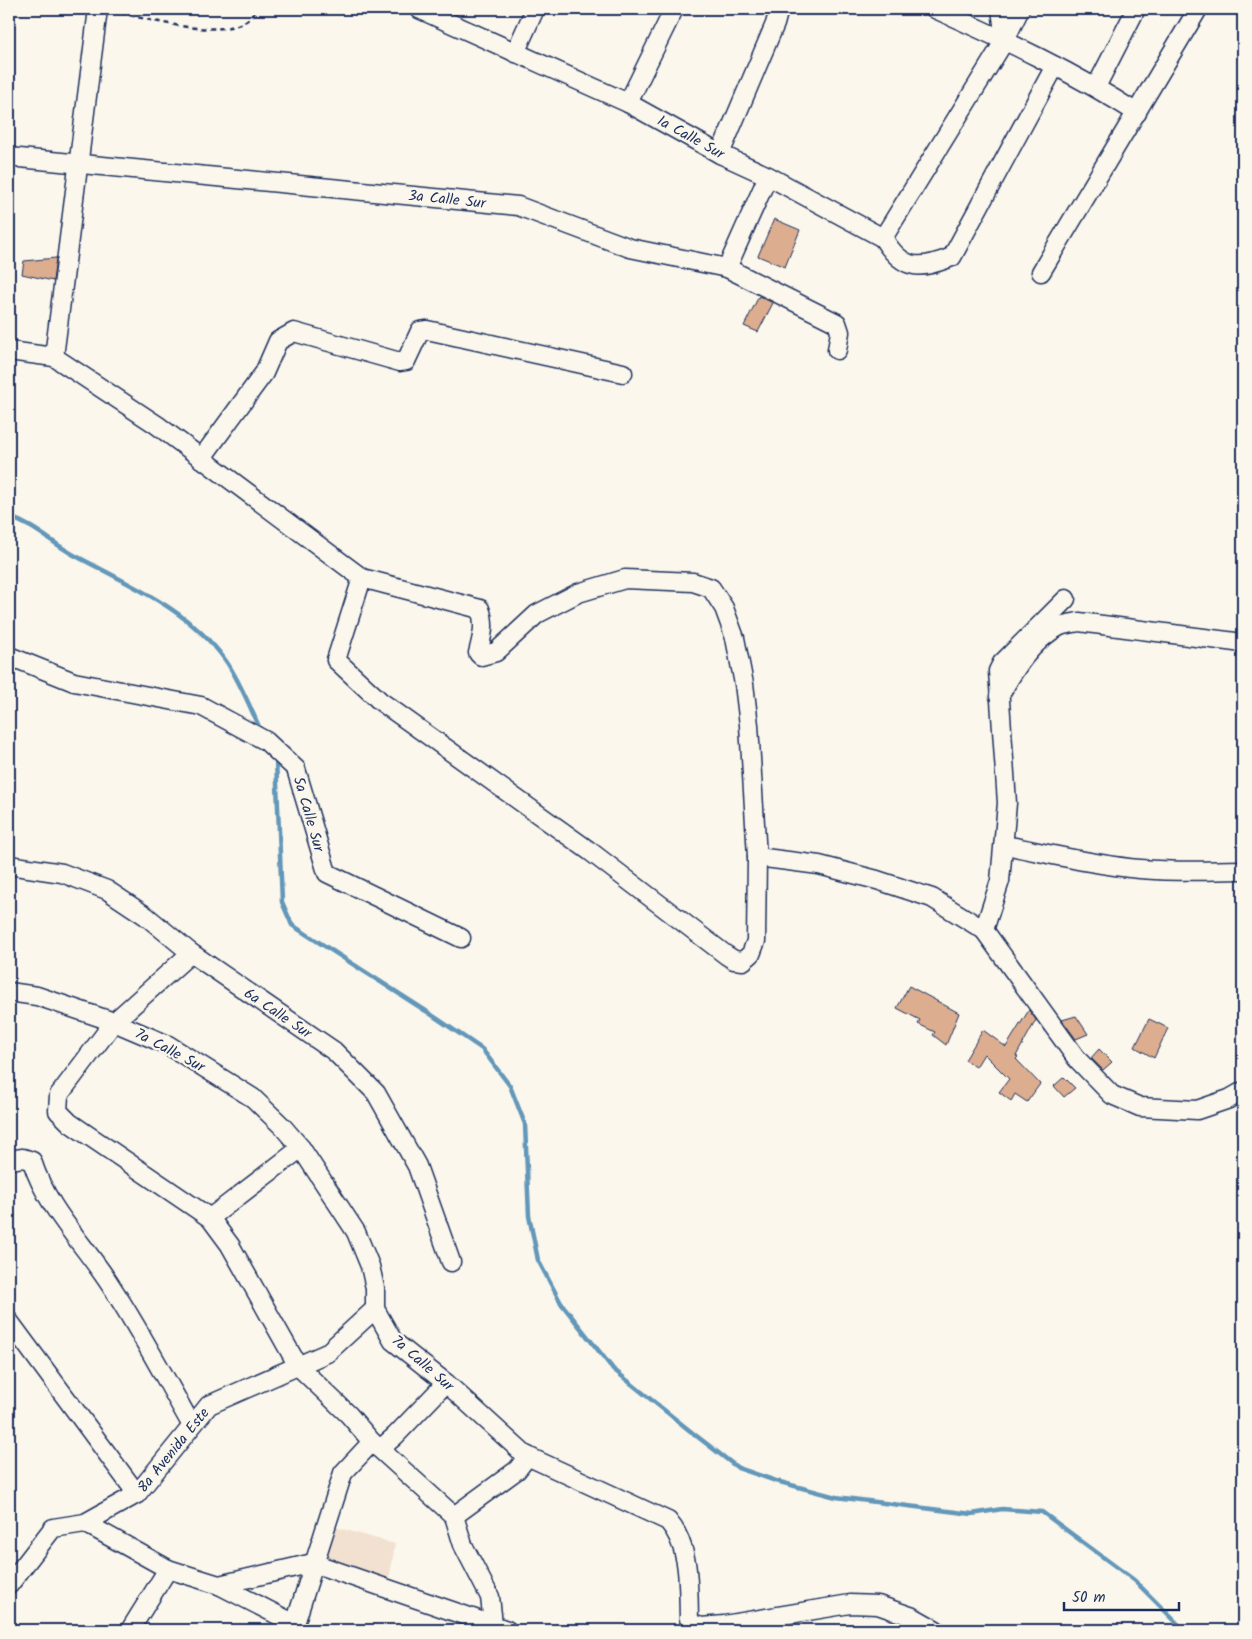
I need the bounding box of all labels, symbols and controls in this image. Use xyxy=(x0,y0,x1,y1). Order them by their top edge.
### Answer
street label: 1a Calle Sur xyxy=(652,109,730,167)
street label: 3a Calle Sur xyxy=(407,184,488,216)
street label: 5a Calle Sur xyxy=(286,774,331,856)
street label: 6a Calle Sur xyxy=(239,982,317,1046)
street label: 7a Calle Sur xyxy=(130,1022,210,1080)
street label: 7a Calle Sur xyxy=(386,1330,460,1398)
street label: 8a Avenida Este xyxy=(132,1402,216,1499)
scale bar xyxy=(1064,1579,1180,1611)
text: 50 m xyxy=(1072,1586,1106,1610)

